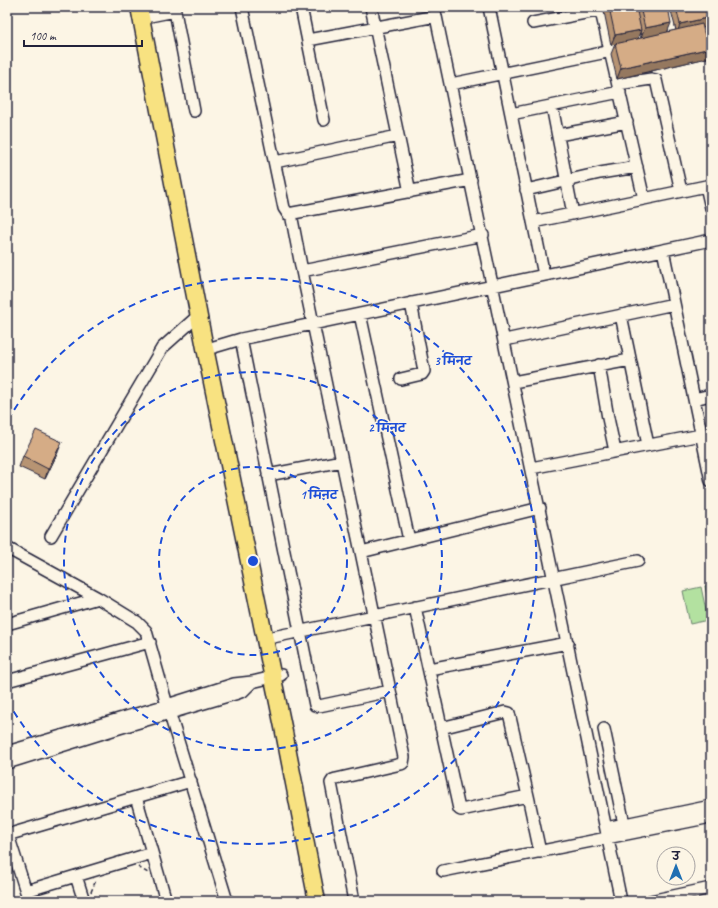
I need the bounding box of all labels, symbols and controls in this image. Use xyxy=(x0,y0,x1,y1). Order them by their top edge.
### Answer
scale bar xyxy=(24,22,142,48)
text: 100 m xyxy=(30,28,57,44)
text: 3 मिनट xyxy=(434,352,473,369)
text: 2 मिनट xyxy=(368,419,407,436)
text: 1 मिनट xyxy=(300,486,339,503)
centre of rings xyxy=(246,554,260,568)
north arrow xyxy=(656,846,696,886)
text: उ xyxy=(671,849,681,863)

